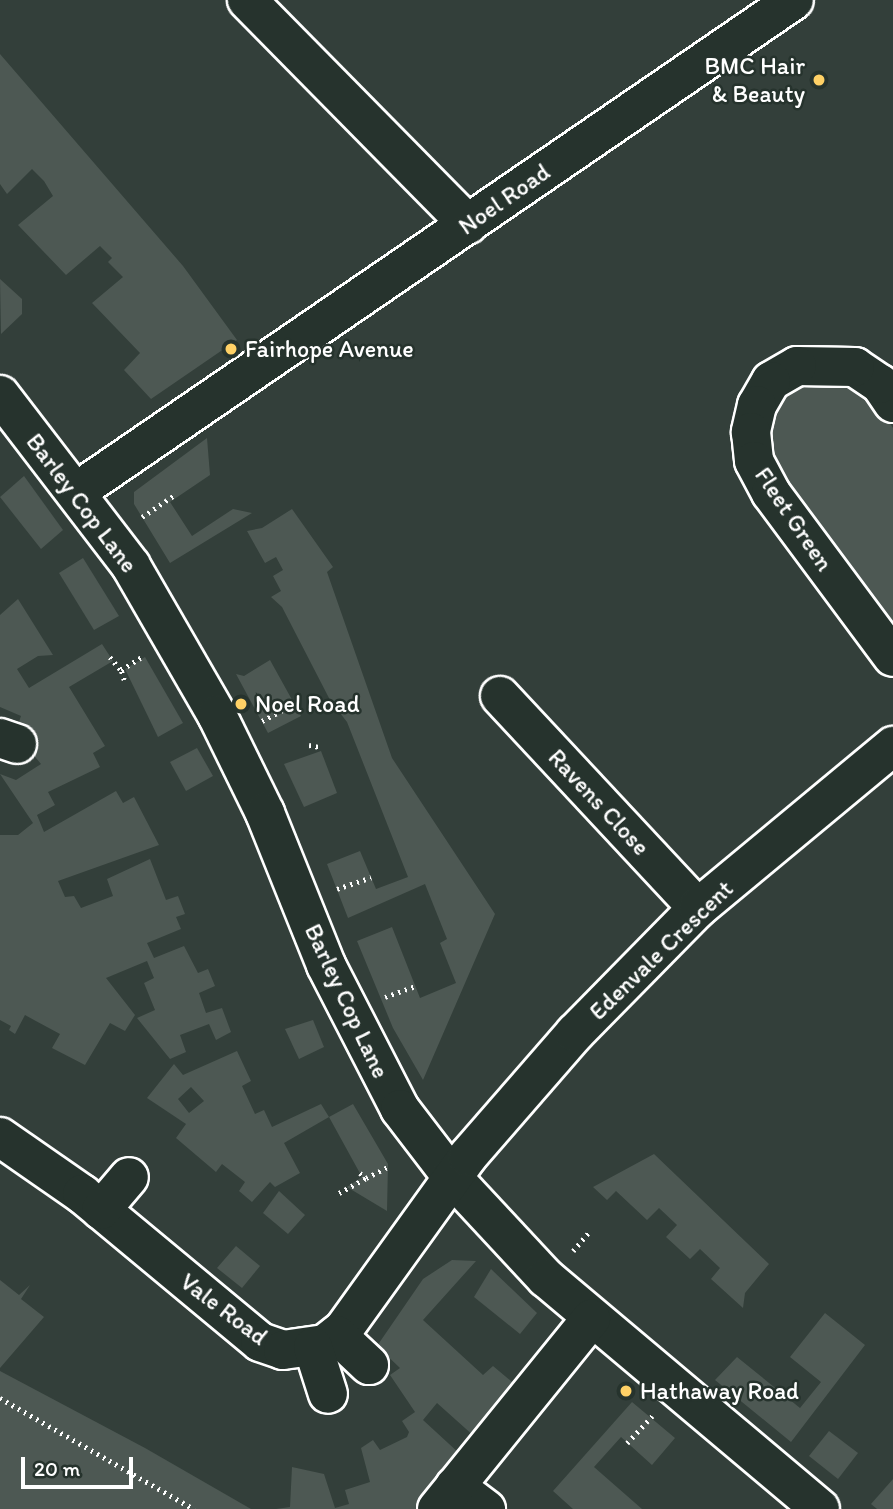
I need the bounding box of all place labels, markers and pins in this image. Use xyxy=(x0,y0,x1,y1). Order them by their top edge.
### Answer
place label: BMC Hair & Beauty xyxy=(705,52,805,108)
marker: BMC Hair & Beauty xyxy=(811,72,827,88)
place label: Fairhope Avenue xyxy=(245,335,414,363)
marker: Fairhope Avenue xyxy=(223,341,239,357)
place label: Noel Road xyxy=(255,690,359,718)
marker: Noel Road xyxy=(233,696,249,712)
place label: Hathaway Road xyxy=(640,1377,799,1405)
marker: Hathaway Road xyxy=(618,1383,634,1399)

